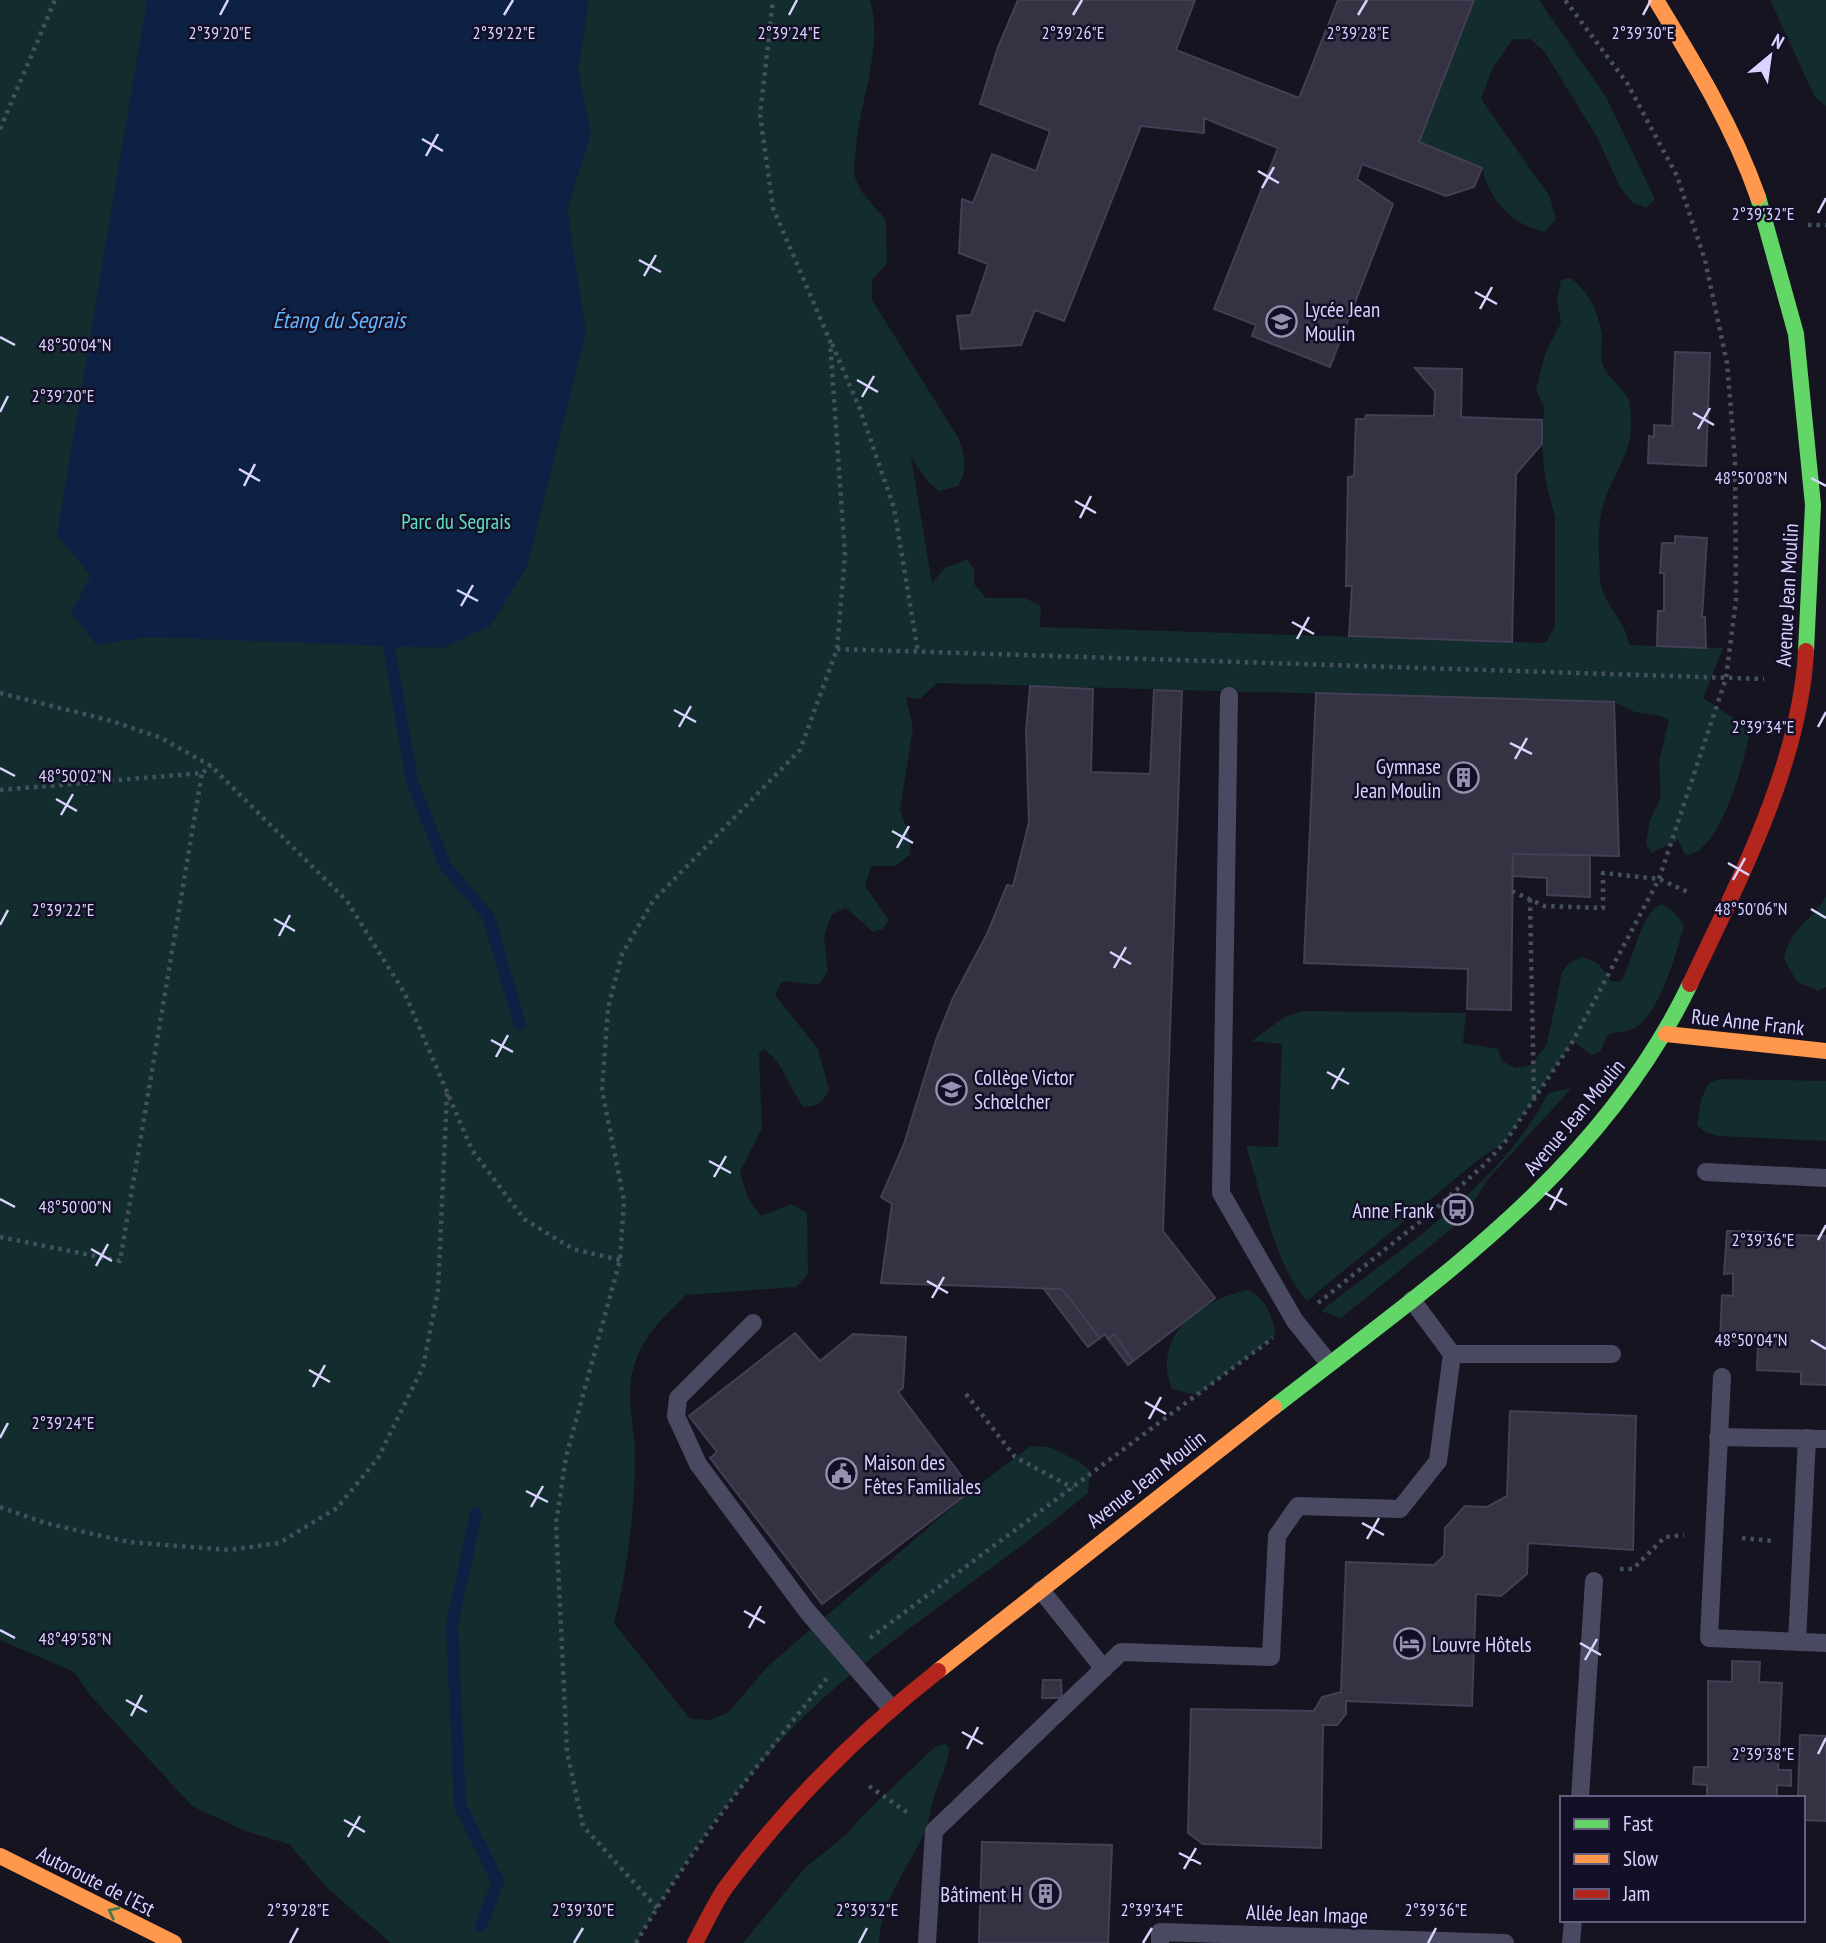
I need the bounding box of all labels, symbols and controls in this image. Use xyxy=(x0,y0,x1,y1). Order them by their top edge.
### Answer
text: 2°39'20"E xyxy=(189,21,251,44)
text: 2°39'22"E xyxy=(473,21,535,44)
text: 2°39'24"E xyxy=(758,21,820,44)
text: 2°39'26"E xyxy=(1042,21,1104,44)
text: 2°39'28"E xyxy=(1327,21,1389,44)
text: 2°39'30"E xyxy=(1612,21,1674,44)
north arrow xyxy=(1735,21,1805,91)
text: N xyxy=(1768,28,1789,54)
text: 2°39'32"E xyxy=(1732,202,1794,225)
place label: Lycée Jean Moulin xyxy=(1305,296,1380,347)
school or university icon: Lycée Jean Moulin xyxy=(1265,304,1299,338)
water label: Étang du Segrais xyxy=(273,305,407,334)
text: 48°50'04"N xyxy=(39,333,111,356)
text: 2°39'20"E xyxy=(32,384,94,407)
text: 48°50'08"N xyxy=(1715,466,1787,489)
park label: Parc du Segrais xyxy=(401,508,511,535)
street label: Avenue Jean Moulin xyxy=(1770,523,1804,667)
text: 2°39'34"E xyxy=(1732,715,1794,738)
place label: Gymnase Jean Moulin xyxy=(1354,753,1441,804)
building icon: Gymnase Jean Moulin xyxy=(1447,761,1481,795)
text: 48°50'02"N xyxy=(39,764,111,787)
text: 48°50'06"N xyxy=(1715,897,1787,920)
text: 2°39'22"E xyxy=(32,898,94,921)
street label: Rue Anne Frank xyxy=(1690,1003,1806,1041)
street label: Avenue Jean Moulin xyxy=(1518,1053,1630,1181)
place label: Collège Victor Schœlcher xyxy=(974,1064,1075,1115)
school or university icon: Collège Victor Schœlcher xyxy=(934,1072,968,1106)
bus stop icon: Anne Frank xyxy=(1440,1193,1474,1227)
text: 48°50'00"N xyxy=(39,1195,111,1218)
place label: Anne Frank xyxy=(1352,1197,1434,1224)
text: 2°39'36"E xyxy=(1732,1228,1794,1251)
text: 48°50'04"N xyxy=(1715,1328,1787,1351)
text: 2°39'24"E xyxy=(32,1411,94,1434)
street label: Avenue Jean Moulin xyxy=(1081,1424,1211,1534)
place label: Maison des Fêtes Familiales xyxy=(864,1449,981,1500)
public building icon: Maison des Fêtes Familiales xyxy=(824,1457,858,1491)
text: 48°49'58"N xyxy=(39,1627,111,1650)
hotel icon: Louvre Hôtels xyxy=(1392,1627,1426,1661)
place label: Louvre Hôtels xyxy=(1432,1631,1532,1658)
text: 2°39'38"E xyxy=(1732,1742,1794,1765)
legend xyxy=(1560,1796,1805,1922)
text: Fast xyxy=(1623,1810,1653,1837)
street label: Autoroute de l’Est xyxy=(32,1840,160,1922)
text: Slow xyxy=(1623,1845,1659,1872)
building icon: Bâtiment H xyxy=(1028,1877,1062,1911)
text: Jam xyxy=(1622,1880,1650,1907)
place label: Bâtiment H xyxy=(940,1881,1022,1908)
text: 2°39'28"E xyxy=(267,1898,329,1921)
text: 2°39'30"E xyxy=(552,1898,614,1921)
text: 2°39'32"E xyxy=(836,1898,898,1921)
text: 2°39'34"E xyxy=(1121,1898,1183,1921)
street label: Allée Jean Image xyxy=(1246,1898,1368,1930)
text: 2°39'36"E xyxy=(1405,1898,1467,1921)
one-way arrow xyxy=(108,1907,120,1921)

